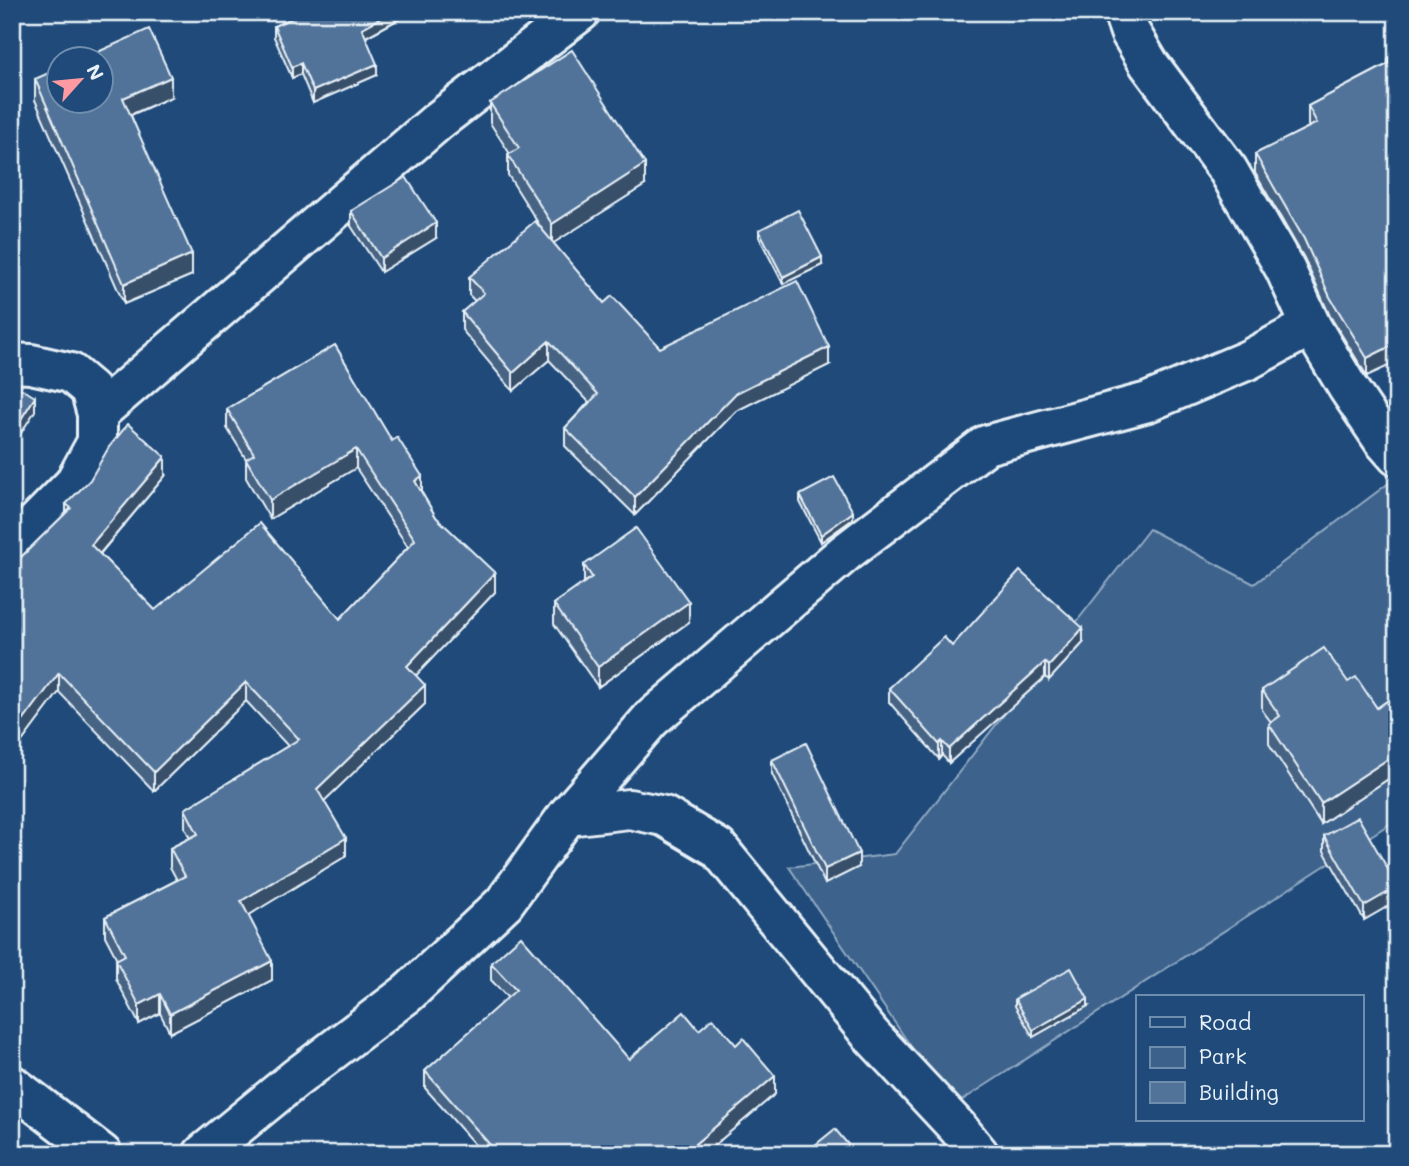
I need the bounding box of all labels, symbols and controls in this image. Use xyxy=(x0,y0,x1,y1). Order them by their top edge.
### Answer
north arrow xyxy=(46,46,116,116)
text: N xyxy=(81,60,110,84)
legend xyxy=(1136,995,1364,1120)
text: Road xyxy=(1199,1008,1251,1035)
text: Park xyxy=(1199,1042,1247,1069)
text: Building xyxy=(1199,1078,1279,1105)

